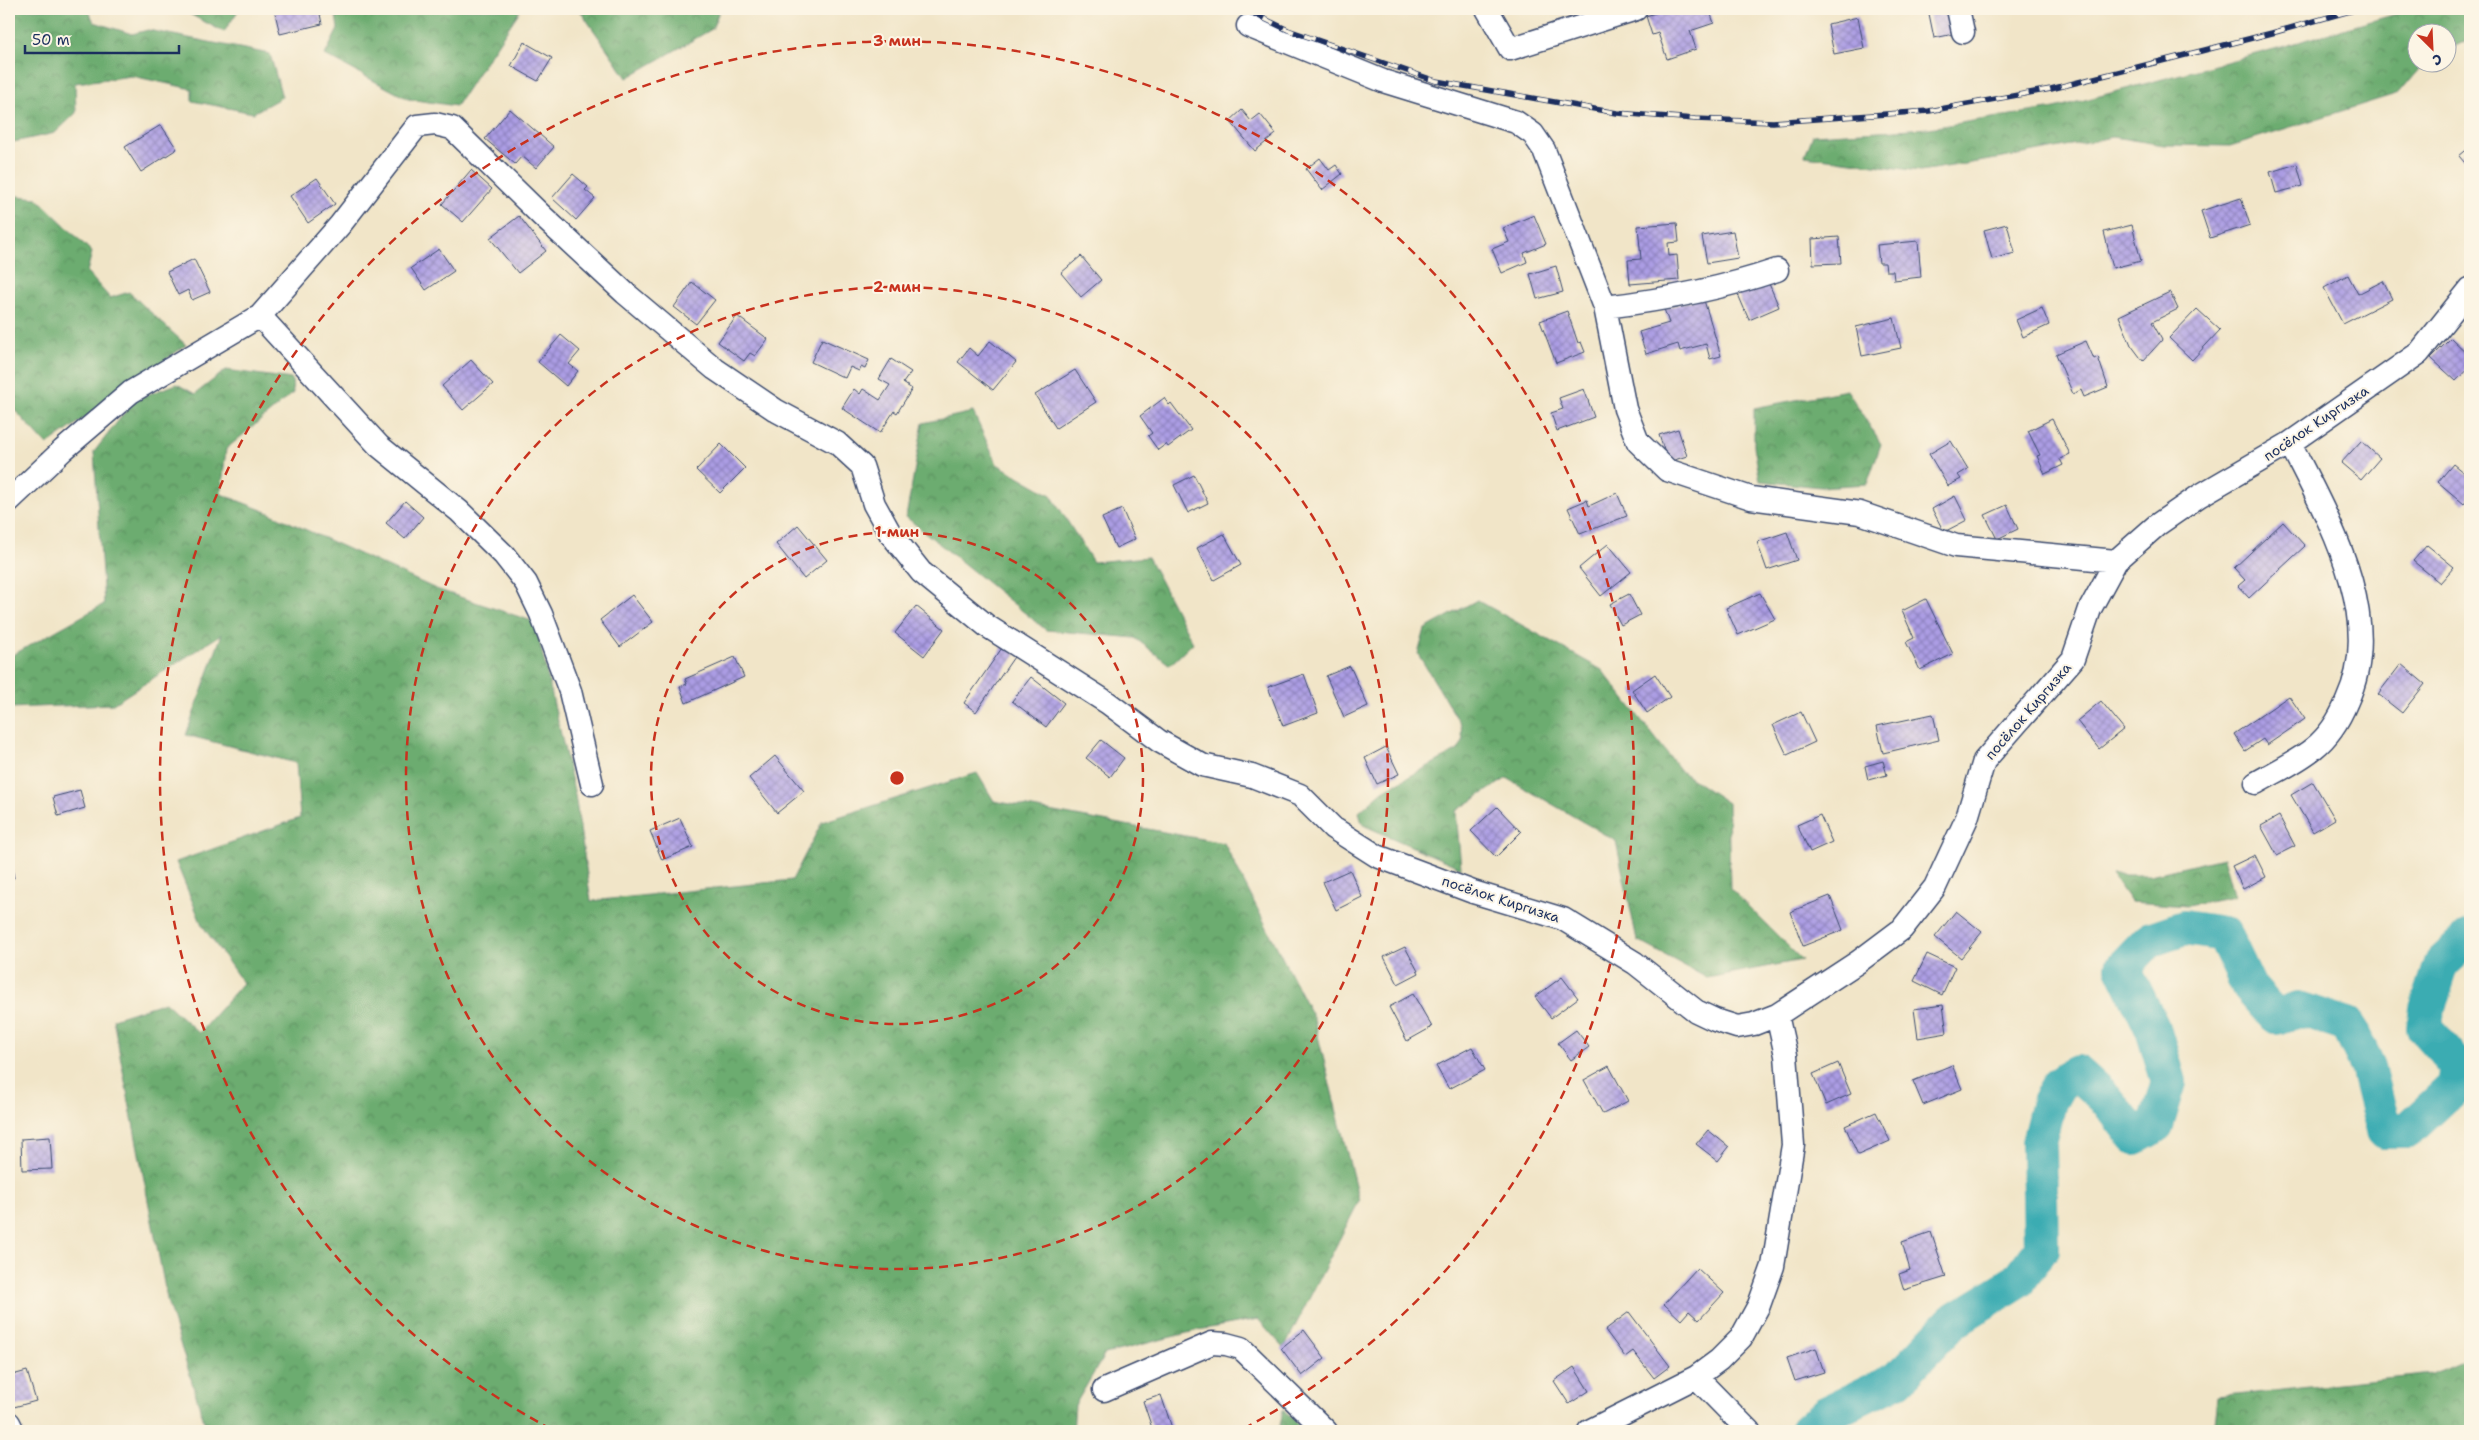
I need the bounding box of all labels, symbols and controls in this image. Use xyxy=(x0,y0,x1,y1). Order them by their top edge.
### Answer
scale bar xyxy=(25,22,179,54)
north arrow xyxy=(2406,22,2456,72)
text: 50 m xyxy=(32,30,70,50)
text: 3 мин xyxy=(873,31,921,51)
text: С xyxy=(2430,50,2445,70)
text: 2 мин xyxy=(873,277,921,297)
street label: посёлок Киргизка xyxy=(2260,381,2372,465)
text: 1 мин xyxy=(875,522,919,542)
street label: посёлок Киргизка xyxy=(1981,659,2075,763)
centre of rings xyxy=(888,769,906,787)
street label: посёлок Киргизка xyxy=(1440,871,1562,927)

